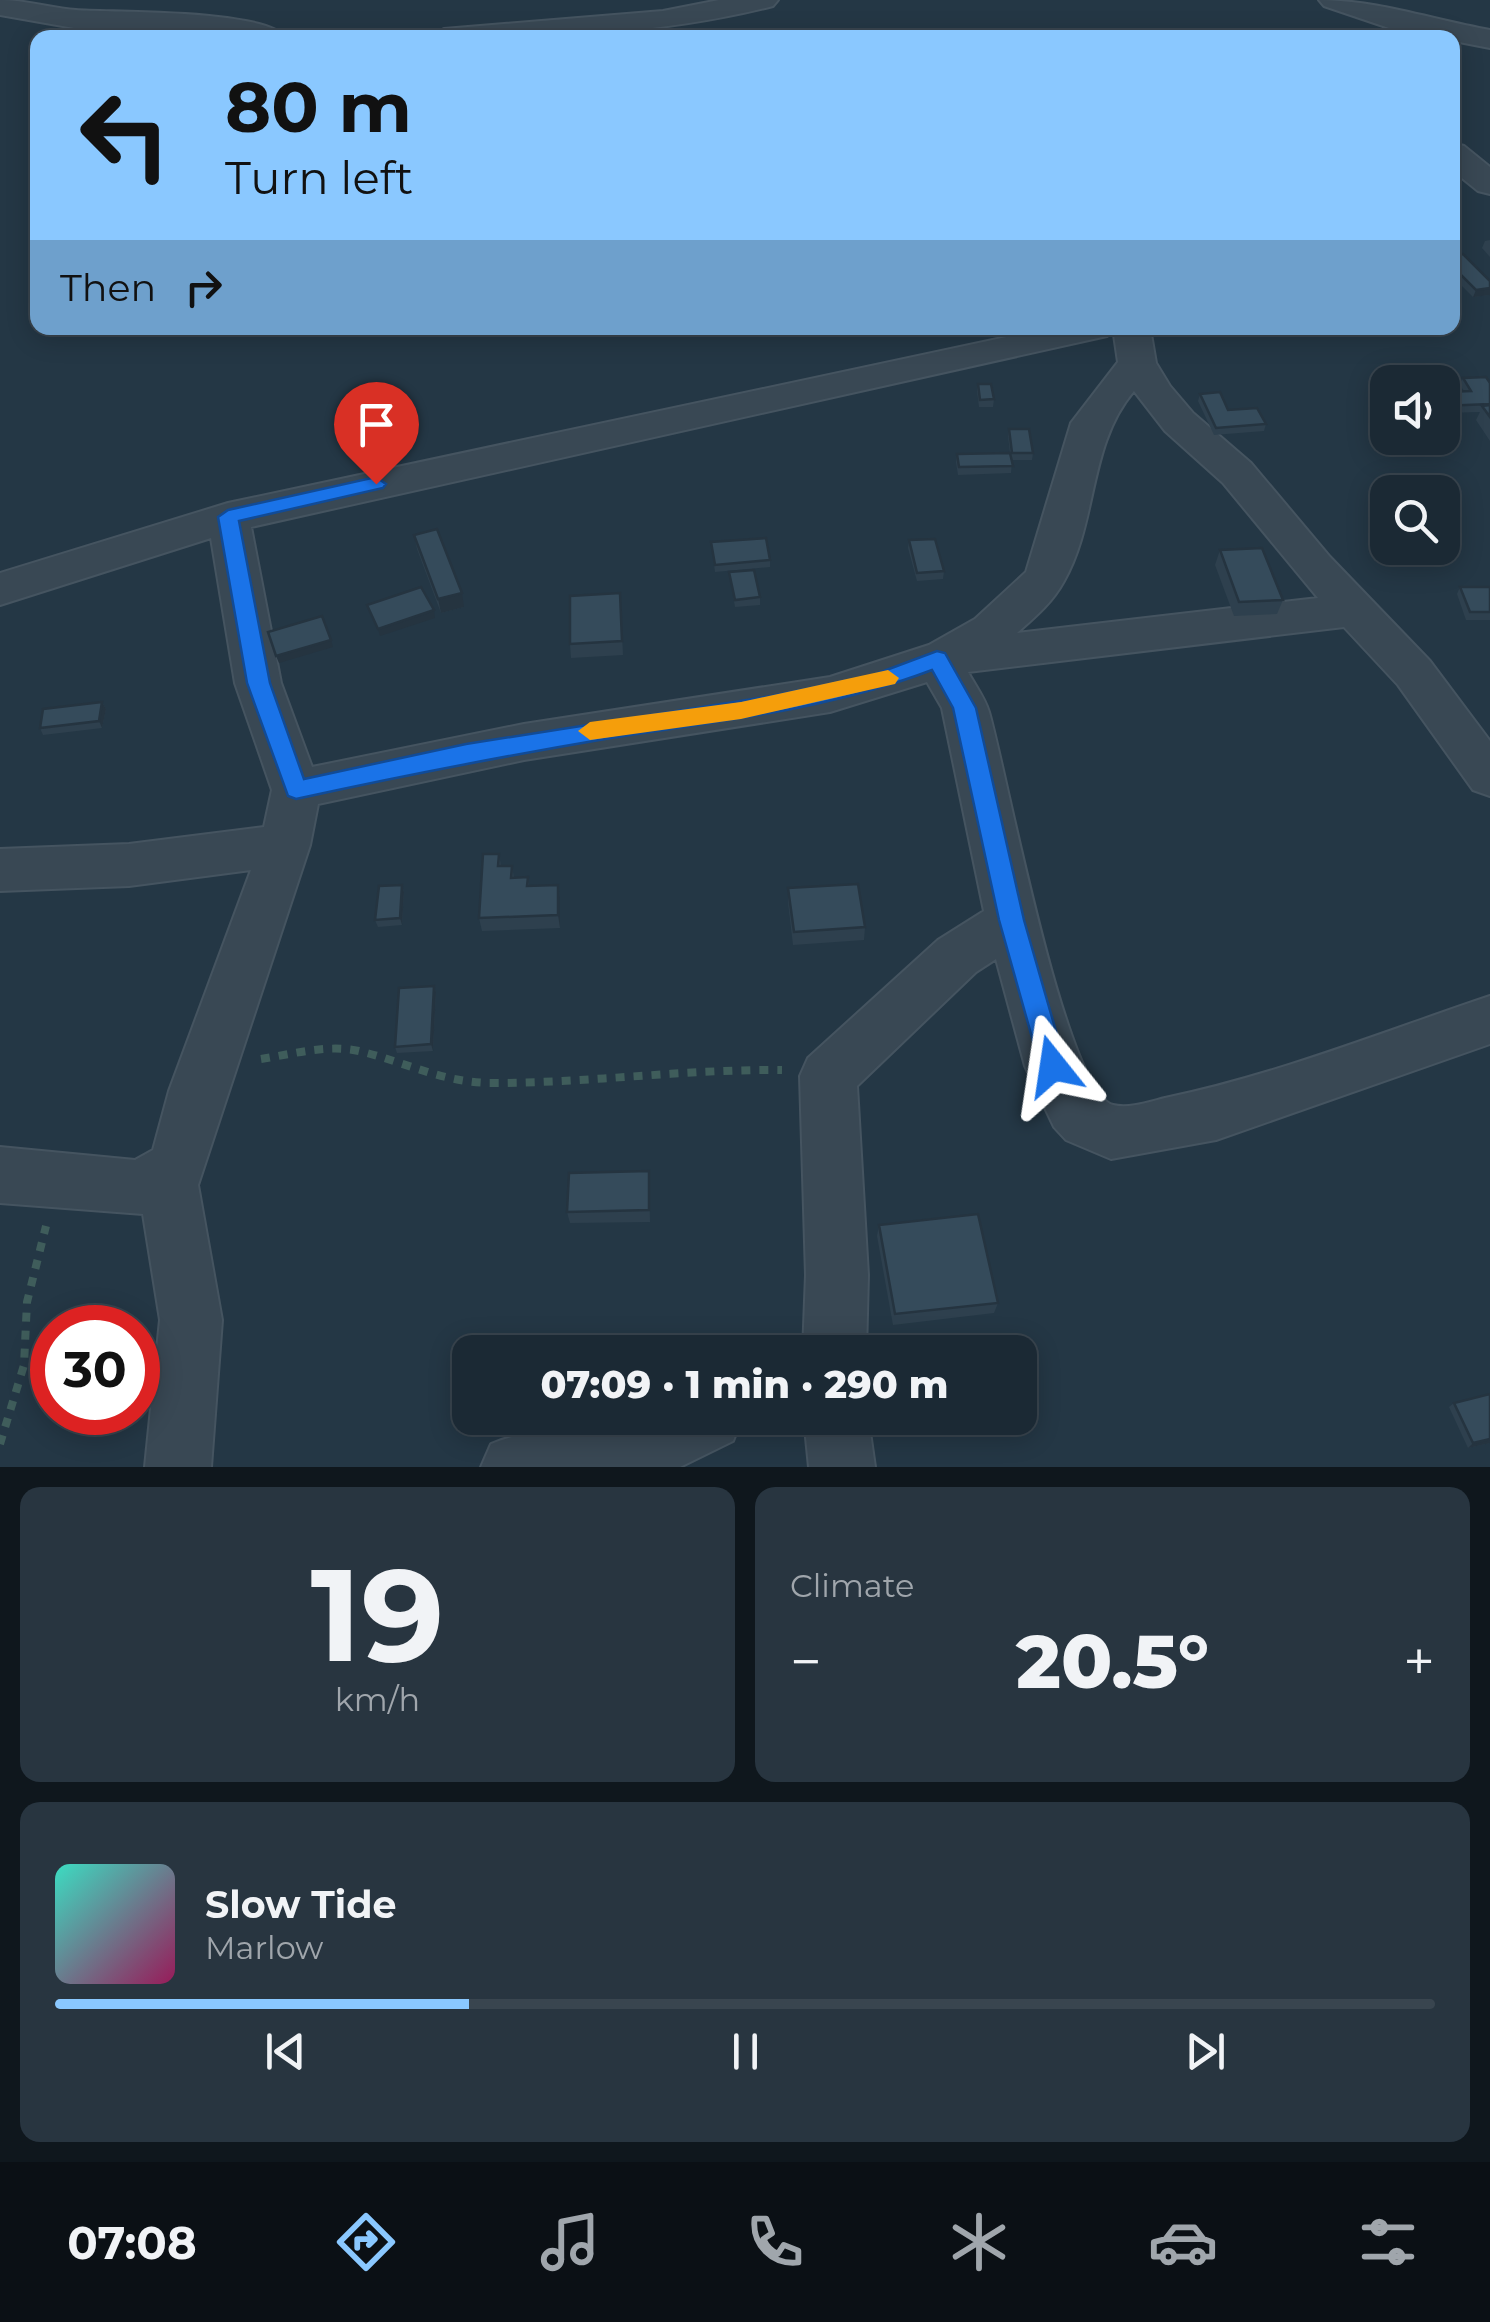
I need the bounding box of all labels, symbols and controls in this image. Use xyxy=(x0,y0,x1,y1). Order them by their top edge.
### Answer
text: 80 m xyxy=(225,64,412,150)
icon: left xyxy=(60,70,190,200)
text: Turn left xyxy=(225,150,413,205)
icon: right xyxy=(176,260,231,315)
text: Then xyxy=(60,264,156,311)
map controls xyxy=(1370,365,1460,565)
button: sound xyxy=(1370,365,1460,455)
pin xyxy=(334,382,419,485)
icon: arrive xyxy=(349,397,404,452)
button: search xyxy=(1370,475,1460,565)
position arrow xyxy=(1001,1014,1105,1118)
speed limit sign: 30 xyxy=(30,1305,160,1435)
text: 07:09 · 1 min · 290 m xyxy=(540,1361,949,1408)
text: 19 xyxy=(311,1535,444,1694)
text: Climate xyxy=(790,1566,914,1605)
text: 20.5° xyxy=(1016,1615,1209,1707)
text: − xyxy=(790,1628,822,1695)
text: + xyxy=(1403,1628,1435,1695)
text: km/h xyxy=(335,1680,420,1719)
text: Slow Tide xyxy=(205,1881,397,1928)
text: Marlow xyxy=(205,1928,323,1967)
icon: previous xyxy=(258,2024,313,2079)
icon: pause xyxy=(718,2024,773,2079)
icon: next xyxy=(1178,2024,1233,2079)
icon: directions xyxy=(331,2207,401,2277)
icon: music xyxy=(535,2207,605,2277)
icon: phone xyxy=(740,2207,810,2277)
icon: climate xyxy=(944,2207,1014,2277)
icon: car xyxy=(1148,2207,1218,2277)
icon: filters xyxy=(1353,2207,1423,2277)
text: 07:08 xyxy=(67,2215,197,2270)

